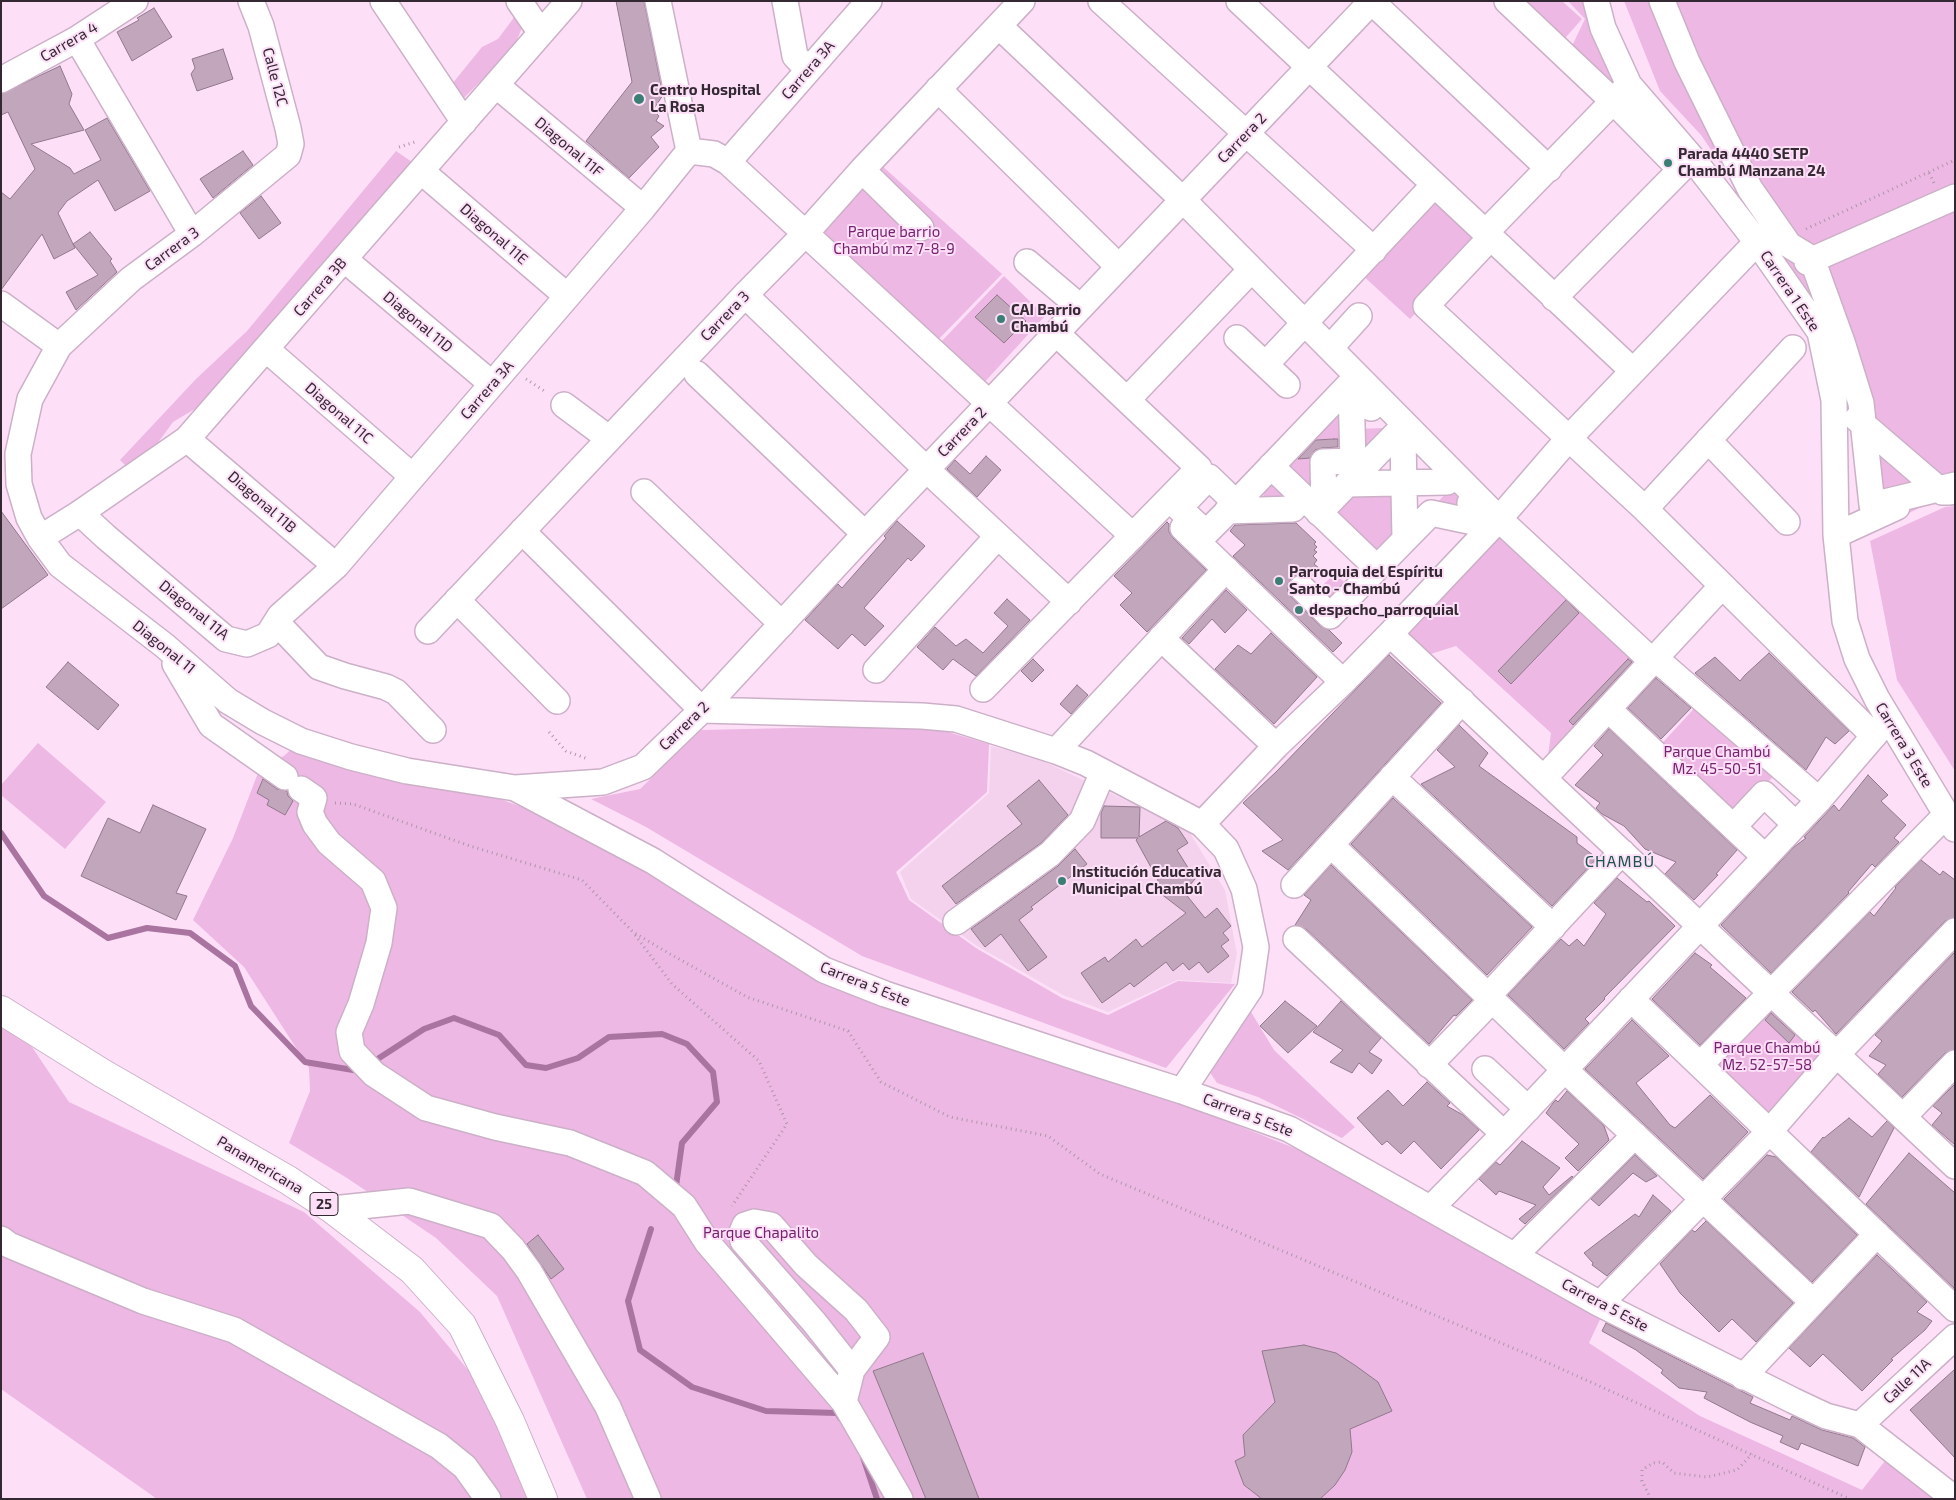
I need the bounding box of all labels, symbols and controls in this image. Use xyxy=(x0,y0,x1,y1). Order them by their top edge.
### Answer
street label: Carrera 4 xyxy=(37,18,101,66)
street label: Carrera 3A xyxy=(778,37,838,103)
street label: Calle 12C xyxy=(259,46,291,108)
place label: Centro Hospital La Rosa xyxy=(650,81,761,116)
marker: Centro Hospital La Rosa xyxy=(632,92,646,106)
street label: Carrera 2 xyxy=(1214,109,1270,167)
street label: Diagonal 11F xyxy=(531,113,607,181)
place label: Parada 4440 SETP Chambú Manzana 24 xyxy=(1678,145,1825,180)
marker: Parada 4440 SETP Chambú Manzana 24 xyxy=(1662,157,1674,169)
street label: Diagonal 11E xyxy=(456,200,532,268)
street label: Carrera 3 xyxy=(141,223,203,275)
park label: Parque barrio Chambú mz 7-8-9 xyxy=(833,223,955,258)
street label: Carrera 1 Este xyxy=(1756,247,1824,335)
street label: Carrera 3B xyxy=(290,254,350,320)
street label: Carrera 3 xyxy=(697,287,753,345)
street label: Diagonal 11D xyxy=(380,288,456,356)
place label: CAI Barrio Chambú xyxy=(1011,301,1081,336)
marker: CAI Barrio Chambú xyxy=(995,313,1007,325)
street label: Carrera 3A xyxy=(457,357,517,423)
street label: Diagonal 11C xyxy=(301,379,377,447)
street label: Carrera 2 xyxy=(934,403,990,461)
street label: Diagonal 11B xyxy=(224,467,300,537)
place label: Parroquia del Espíritu Santo - Chambú xyxy=(1289,563,1443,598)
marker: Parroquia del Espíritu Santo - Chambú xyxy=(1273,575,1285,587)
street label: Diagonal 11A xyxy=(155,576,233,644)
place label: despacho_parroquial xyxy=(1309,601,1459,619)
marker: despacho_parroquial xyxy=(1293,604,1305,616)
street label: Diagonal 11 xyxy=(129,616,199,678)
street label: Carrera 2 xyxy=(655,698,713,754)
street label: Carrera 3 Este xyxy=(1872,699,1936,791)
park label: Parque Chambú Mz. 45-50-51 xyxy=(1663,743,1771,778)
district label: CHAMBÚ xyxy=(1584,852,1656,872)
place label: Institución Educativa Municipal Chambú xyxy=(1072,863,1221,898)
marker: Institución Educativa Municipal Chambú xyxy=(1056,875,1068,887)
street label: Carrera 5 Este xyxy=(817,958,913,1010)
park label: Parque Chambú Mz. 52-57-58 xyxy=(1713,1039,1821,1074)
street label: Carrera 5 Este xyxy=(1200,1089,1296,1141)
street label: Panamericana xyxy=(214,1132,306,1198)
road number: 25 xyxy=(310,1192,338,1216)
park label: Parque Chapalito xyxy=(703,1224,819,1242)
street label: Carrera 5 Este xyxy=(1559,1275,1651,1335)
street label: Calle 11A xyxy=(1880,1355,1934,1407)

